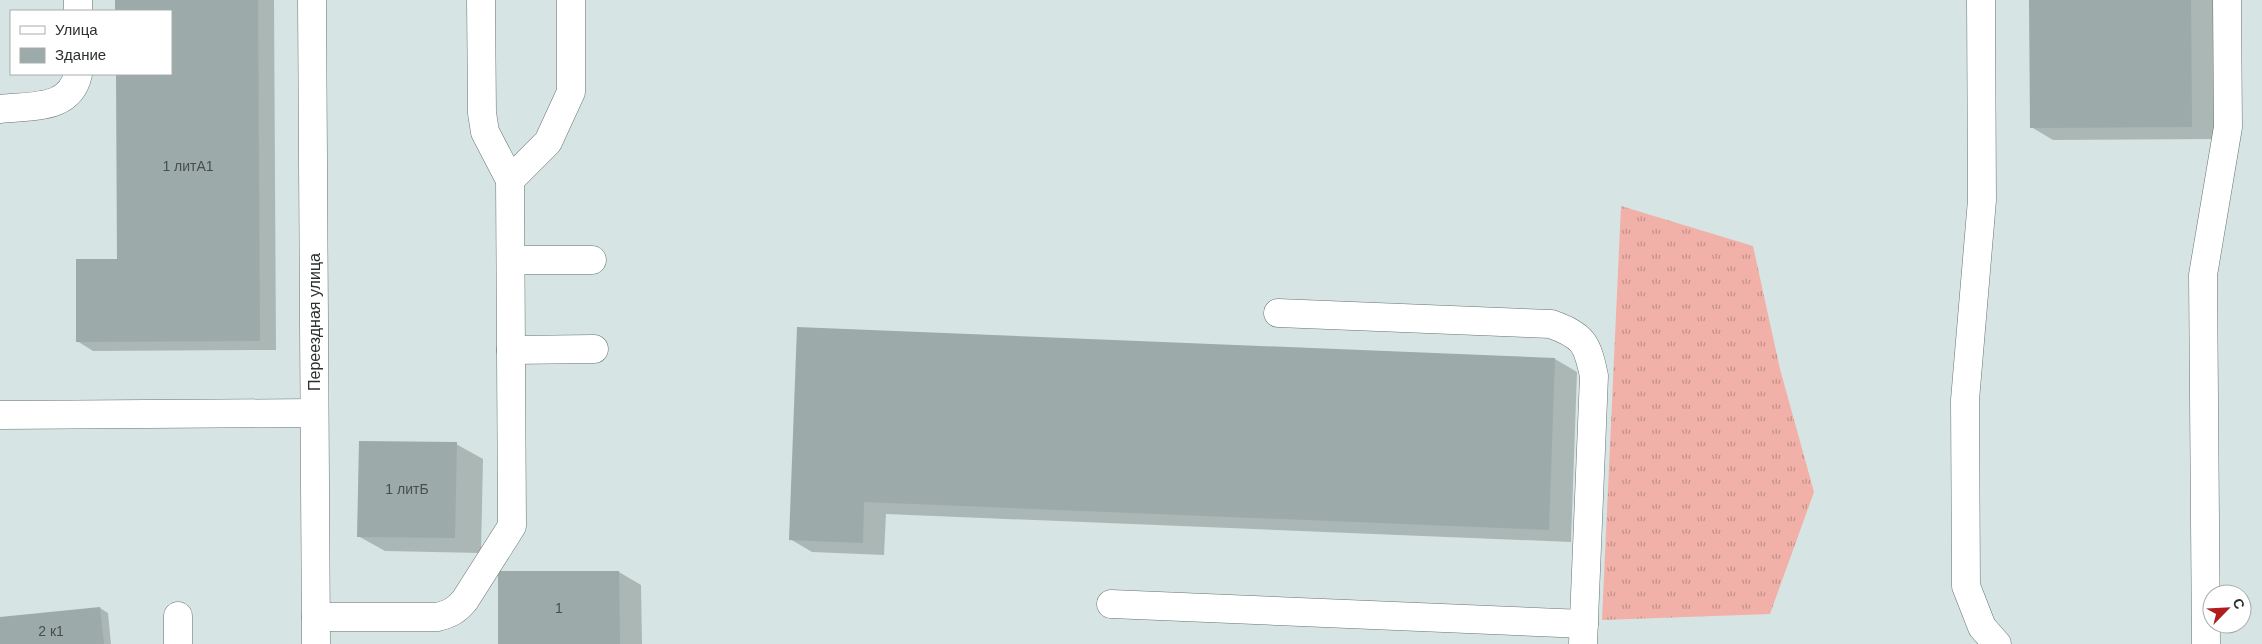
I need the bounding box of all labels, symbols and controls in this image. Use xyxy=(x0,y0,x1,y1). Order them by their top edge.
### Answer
legend xyxy=(10,10,172,75)
text: Улица xyxy=(55,21,98,38)
text: Здание xyxy=(55,46,106,63)
house number: 1 литА1 xyxy=(162,158,214,174)
street label: Переездная улица xyxy=(306,253,323,391)
house number: 1 литБ xyxy=(385,481,429,497)
north arrow xyxy=(2202,584,2252,634)
text: С xyxy=(2230,596,2248,612)
house number: 1 xyxy=(555,600,563,616)
house number: 2 к1 xyxy=(38,623,64,639)

